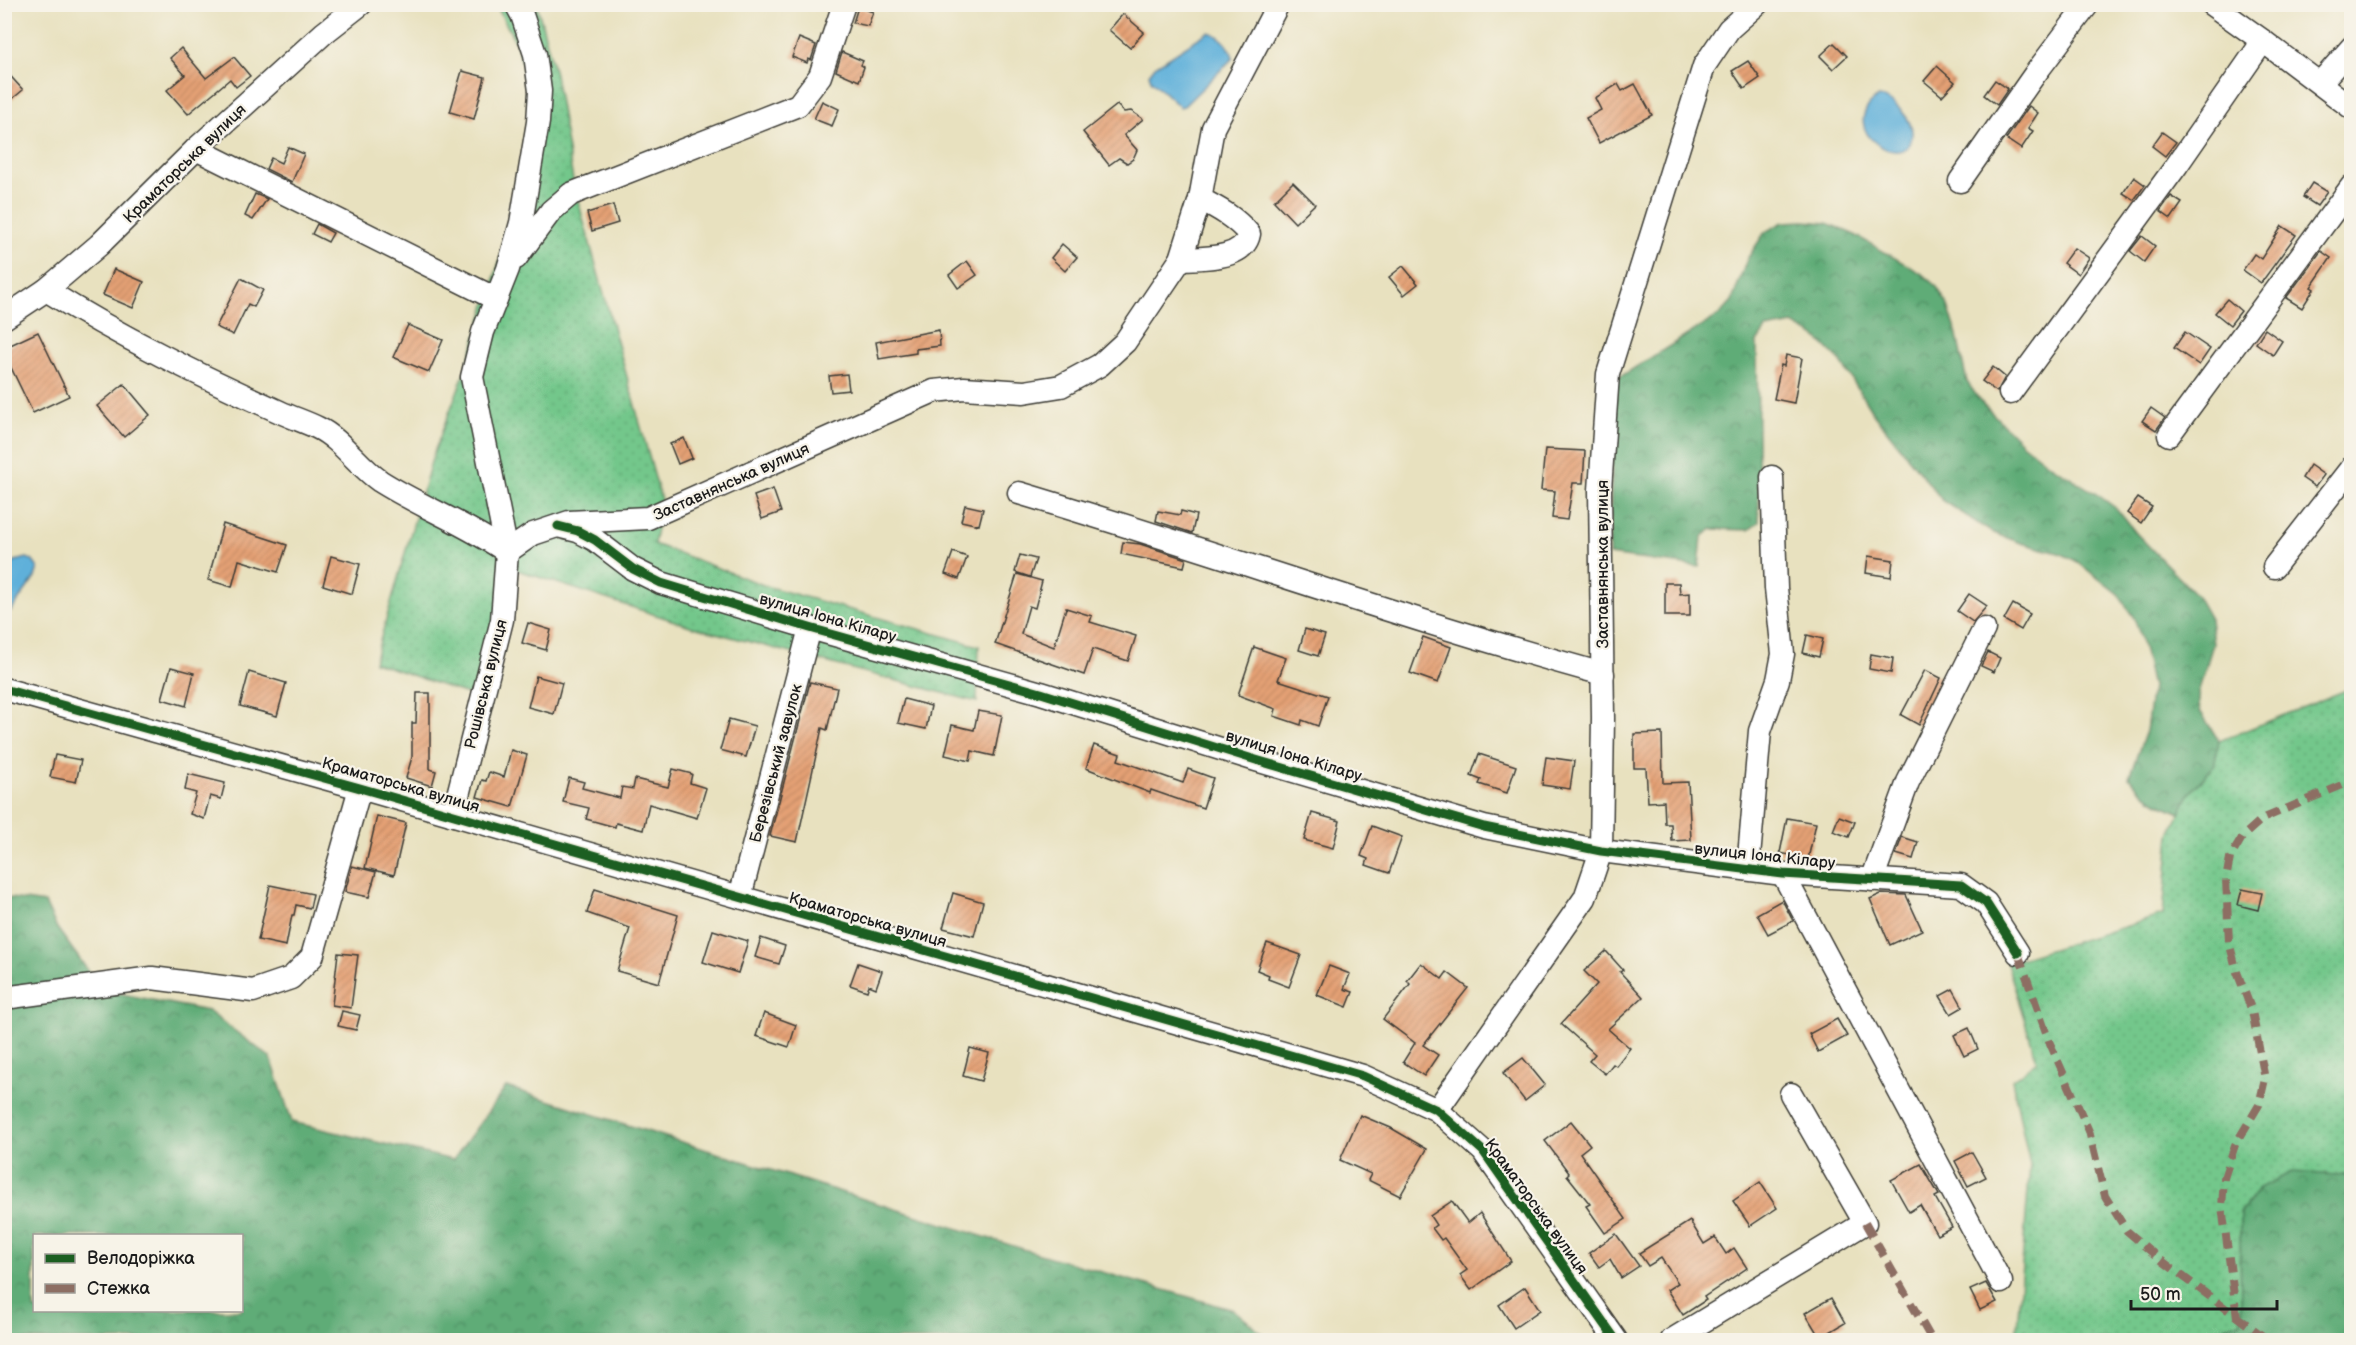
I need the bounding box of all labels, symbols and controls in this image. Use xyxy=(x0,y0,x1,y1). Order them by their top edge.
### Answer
street label: Краматорська вулиця xyxy=(120,100,250,228)
street label: Заставнянська вулиця xyxy=(651,439,813,525)
street label: Заставнянська вулиця xyxy=(1594,480,1613,648)
street label: вулиця Іона Кілару xyxy=(757,590,899,647)
street label: Рошівська вулиця xyxy=(461,617,512,751)
street label: Березівський завулок xyxy=(746,682,807,845)
street label: вулиця Іона Кілару xyxy=(1223,727,1364,786)
street label: Краматорська вулиця xyxy=(320,754,482,817)
street label: вулиця Іона Кілару xyxy=(1694,840,1837,873)
street label: Краматорська вулиця xyxy=(787,889,949,952)
street label: Краматорська вулиця xyxy=(1480,1135,1591,1279)
legend xyxy=(33,1234,243,1312)
text: Велодоріжка xyxy=(87,1248,195,1269)
scale bar xyxy=(2131,1273,2276,1311)
text: Стежка xyxy=(87,1278,150,1299)
text: 50 m xyxy=(2140,1284,2181,1305)

